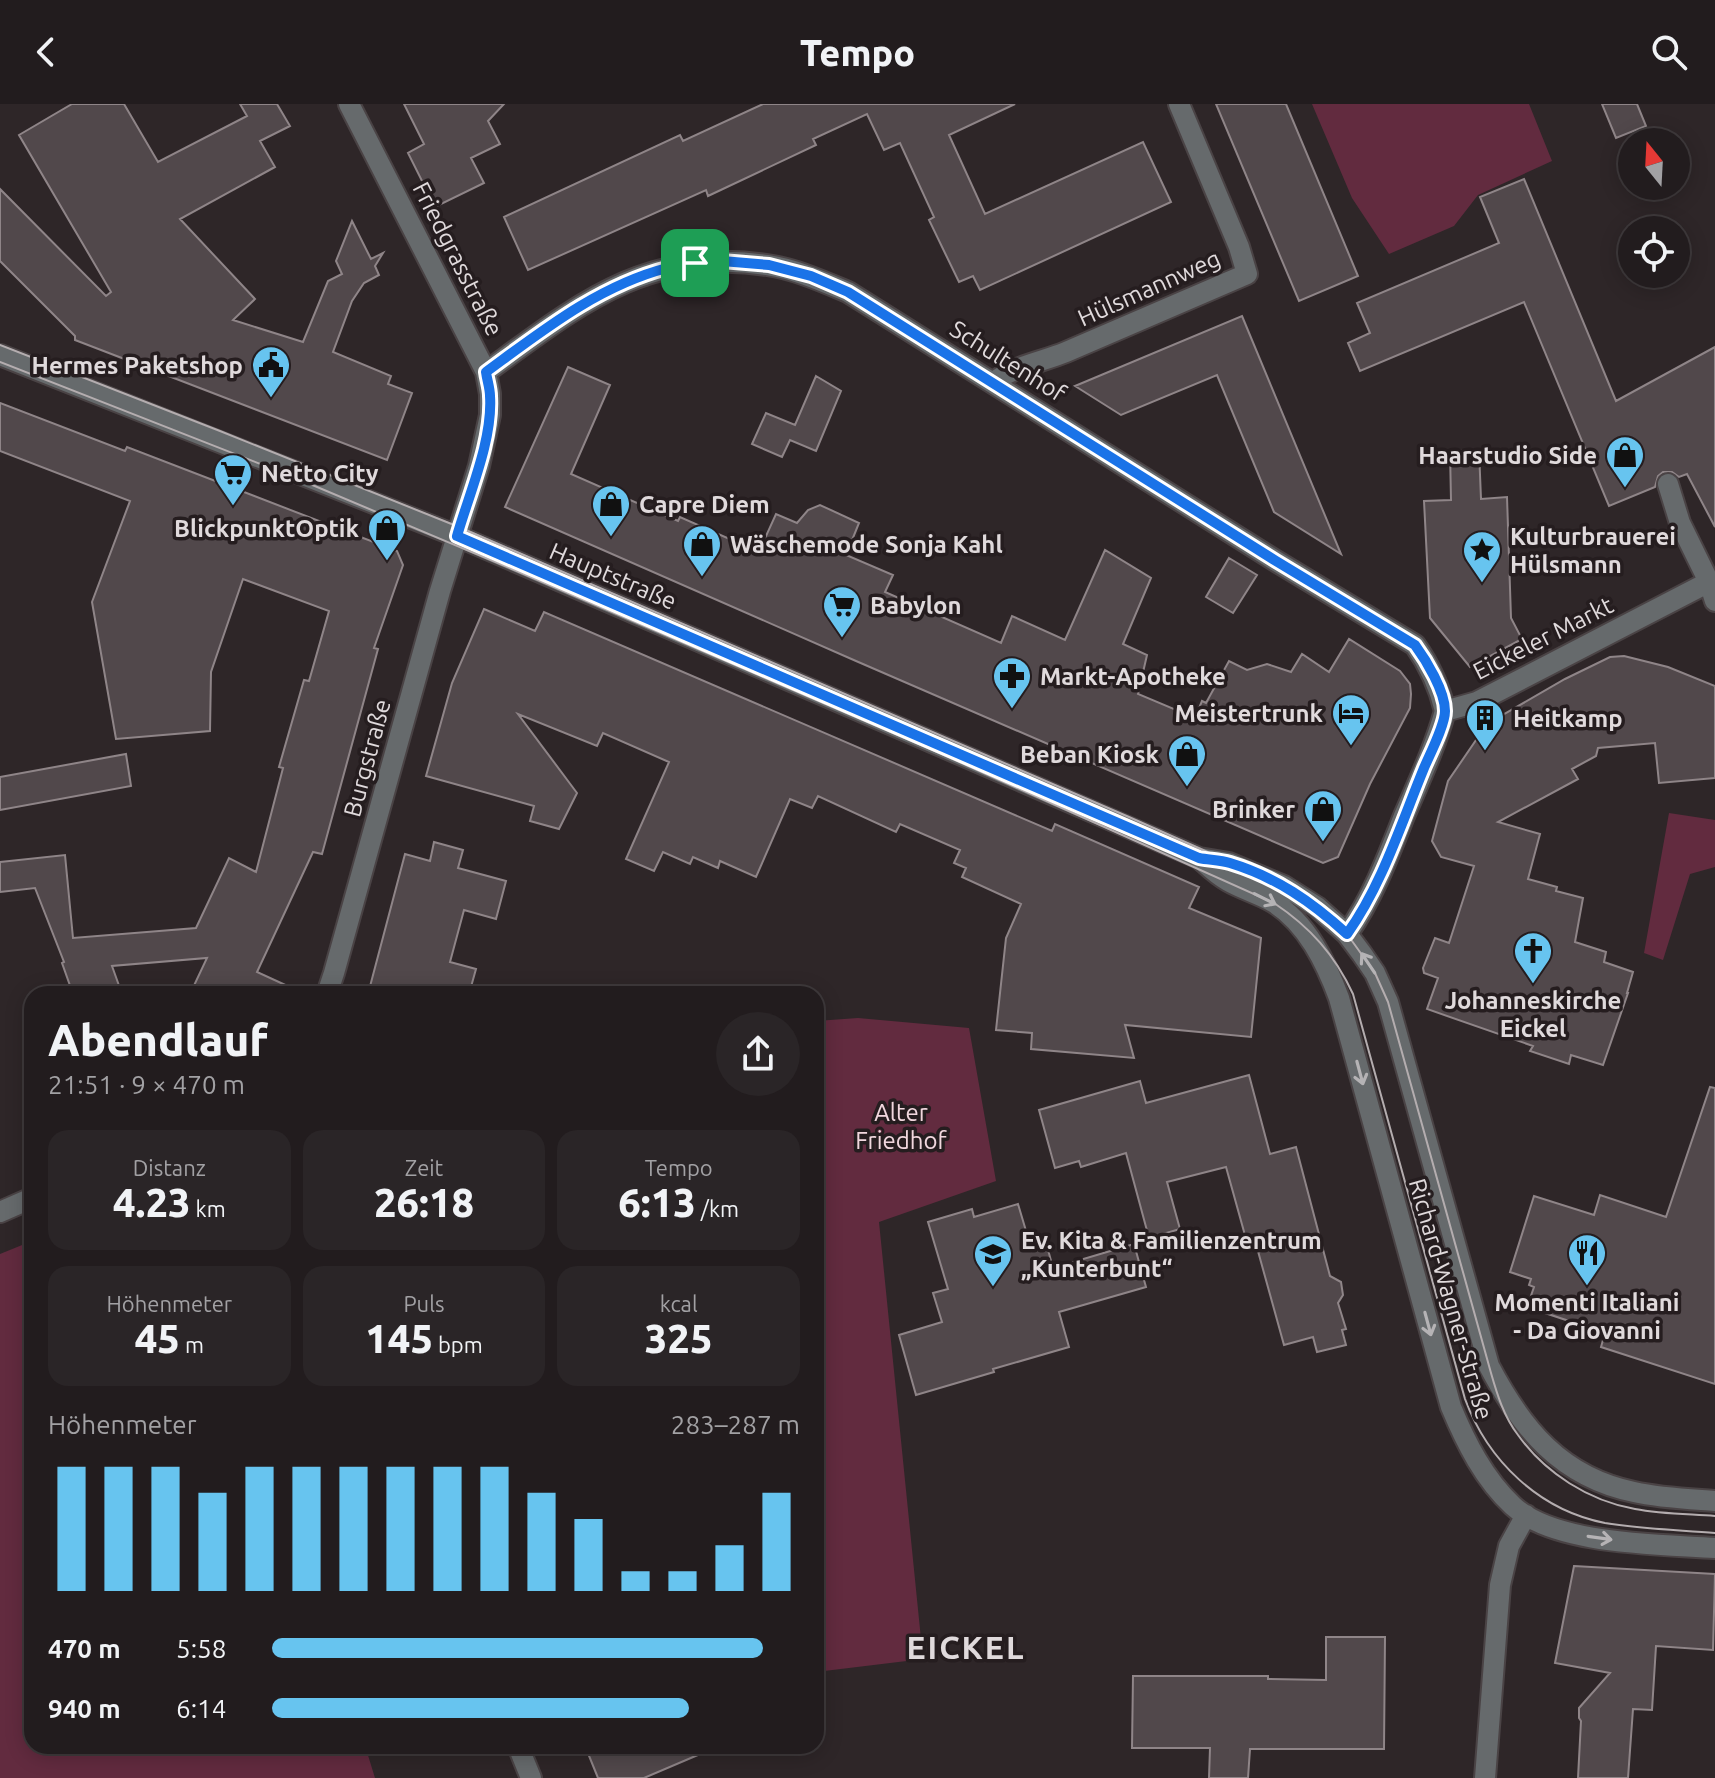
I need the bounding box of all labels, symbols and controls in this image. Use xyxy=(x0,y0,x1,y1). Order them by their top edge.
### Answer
icon: back xyxy=(24,30,68,74)
icon: search xyxy=(1647,30,1691,74)
text: Tempo xyxy=(800,32,915,73)
north arrow xyxy=(1618,128,1690,200)
map controls xyxy=(1618,128,1690,288)
street label: Friedgrasstraße xyxy=(408,178,508,340)
button: locate xyxy=(1618,216,1690,288)
pin xyxy=(661,229,729,297)
icon: arrive xyxy=(673,241,717,285)
street label: Hülsmannweg xyxy=(1074,245,1224,331)
street label: Schultenhof xyxy=(945,315,1071,408)
public building icon: Hermes Paketshop xyxy=(250,344,292,399)
place label: Hermes Paketshop xyxy=(32,352,243,379)
shop icon: Haarstudio Side xyxy=(1604,434,1646,489)
place label: Haarstudio Side xyxy=(1418,442,1597,469)
supermarket icon: Netto City xyxy=(212,452,254,507)
place label: Netto City xyxy=(261,460,379,487)
shop icon: Capre Diem xyxy=(590,483,632,538)
place label: Capre Diem xyxy=(639,491,770,518)
shop icon: BlickpunktOptik xyxy=(366,507,408,562)
place label: BlickpunktOptik xyxy=(174,515,360,542)
shop icon: Wäschemode Sonja Kahl xyxy=(681,523,723,578)
place label: Kulturbrauerei Hülsmann xyxy=(1510,523,1676,578)
place icon: Kulturbrauerei Hülsmann xyxy=(1461,529,1503,584)
place label: Wäschemode Sonja Kahl xyxy=(730,531,1003,558)
street label: Hauptstraße xyxy=(545,537,681,615)
supermarket icon: Babylon xyxy=(821,584,863,639)
street label: Eickeler Markt xyxy=(1469,591,1618,685)
place label: Babylon xyxy=(870,592,962,619)
pharmacy icon: Markt-Apotheke xyxy=(991,655,1033,710)
place label: Markt-Apotheke xyxy=(1040,663,1226,690)
hotel icon: Meistertrunk xyxy=(1330,692,1372,747)
street label: Burgstraße xyxy=(338,696,396,820)
building icon: Heitkamp xyxy=(1464,697,1506,752)
place label: Meistertrunk xyxy=(1174,700,1324,727)
place label: Heitkamp xyxy=(1513,705,1623,732)
shop icon: Beban Kiosk xyxy=(1166,733,1208,788)
place label: Beban Kiosk xyxy=(1020,741,1160,768)
shop icon: Brinker xyxy=(1302,788,1344,843)
place label: Brinker xyxy=(1212,796,1295,823)
one-way arrow xyxy=(1252,891,1276,907)
church icon: Johanneskirche Eickel xyxy=(1512,930,1554,985)
one-way arrow xyxy=(1360,953,1376,975)
place label: Johanneskirche Eickel xyxy=(1445,987,1621,1042)
button: share xyxy=(716,1012,800,1096)
text: Abendlauf xyxy=(48,1015,268,1064)
one-way arrow xyxy=(1353,1060,1368,1086)
text: 21:51 · 9 × 470 m xyxy=(48,1070,245,1099)
park label: Alter Friedhof xyxy=(855,1099,948,1154)
text: Distanz xyxy=(133,1155,206,1180)
text: Zeit xyxy=(405,1155,443,1180)
text: Tempo xyxy=(645,1155,713,1180)
street label: Richard-Wagner-Straße xyxy=(1404,1175,1498,1423)
text: 4.23 xyxy=(113,1180,191,1225)
text: 26:18 xyxy=(374,1180,474,1225)
text: 6:13 xyxy=(618,1180,696,1225)
text: km xyxy=(191,1196,226,1221)
text: /km xyxy=(696,1196,739,1221)
place label: Ev. Kita & Familienzentrum „Kunterbunt“ xyxy=(1021,1227,1322,1282)
restaurant icon: Momenti Italiani - Da Giovanni xyxy=(1566,1232,1608,1287)
school or university icon: Ev. Kita & Familienzentrum „Kunterbunt“ xyxy=(972,1233,1014,1288)
place label: Momenti Italiani - Da Giovanni xyxy=(1495,1289,1679,1344)
text: Höhenmeter xyxy=(106,1291,232,1316)
text: Puls xyxy=(403,1291,445,1316)
text: kcal xyxy=(660,1291,698,1316)
one-way arrow xyxy=(1421,1311,1436,1337)
text: 45 xyxy=(135,1316,180,1361)
text: 145 xyxy=(365,1316,433,1361)
text: 325 xyxy=(645,1316,713,1361)
text: m xyxy=(180,1332,204,1357)
text: bpm xyxy=(433,1332,483,1357)
text: Höhenmeter xyxy=(48,1410,197,1439)
text: 283–287 m xyxy=(671,1410,800,1439)
one-way arrow xyxy=(1587,1531,1612,1546)
district label: EICKEL xyxy=(906,1629,1026,1665)
text: 470 m xyxy=(48,1634,121,1663)
text: 5:58 xyxy=(176,1634,226,1663)
text: 940 m xyxy=(48,1694,121,1723)
text: 6:14 xyxy=(176,1694,226,1723)

